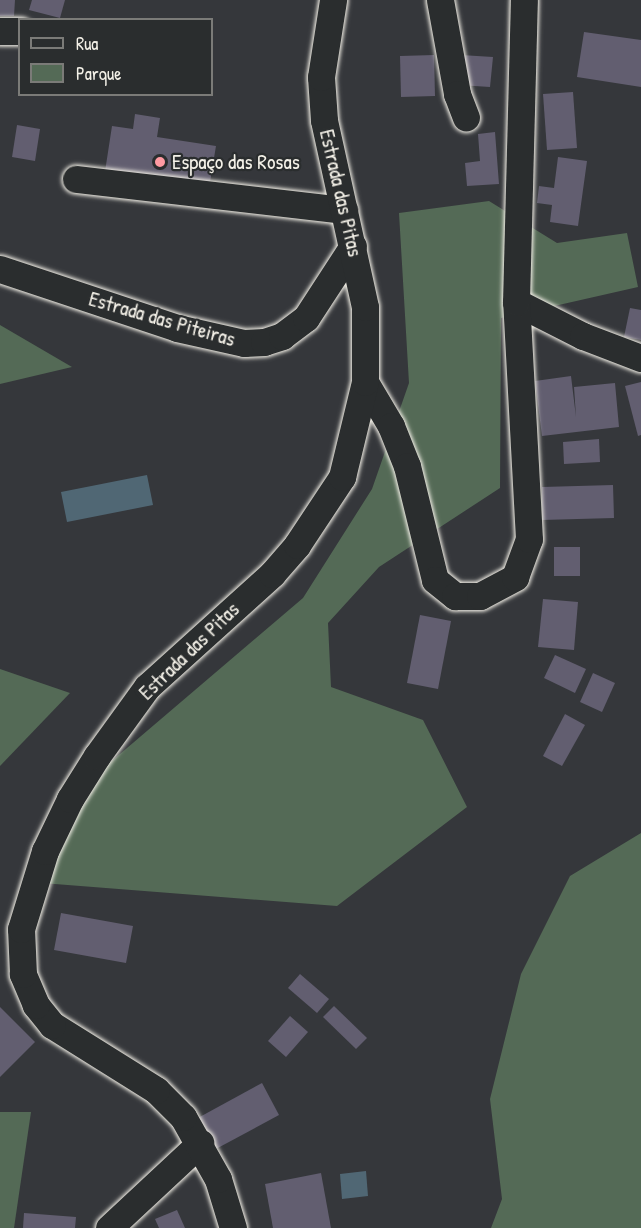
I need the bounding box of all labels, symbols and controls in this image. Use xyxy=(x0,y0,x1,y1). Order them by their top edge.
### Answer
legend xyxy=(18,18,213,96)
text: Rua xyxy=(76,31,98,56)
text: Parque xyxy=(76,61,121,86)
street label: Estrada das Pitas xyxy=(314,127,368,259)
place label: Espaço das Rosas xyxy=(172,149,300,175)
marker: Espaço das Rosas xyxy=(153,155,167,169)
street label: Estrada das Piteiras xyxy=(86,286,238,352)
street label: Estrada das Pitas xyxy=(134,597,244,705)

